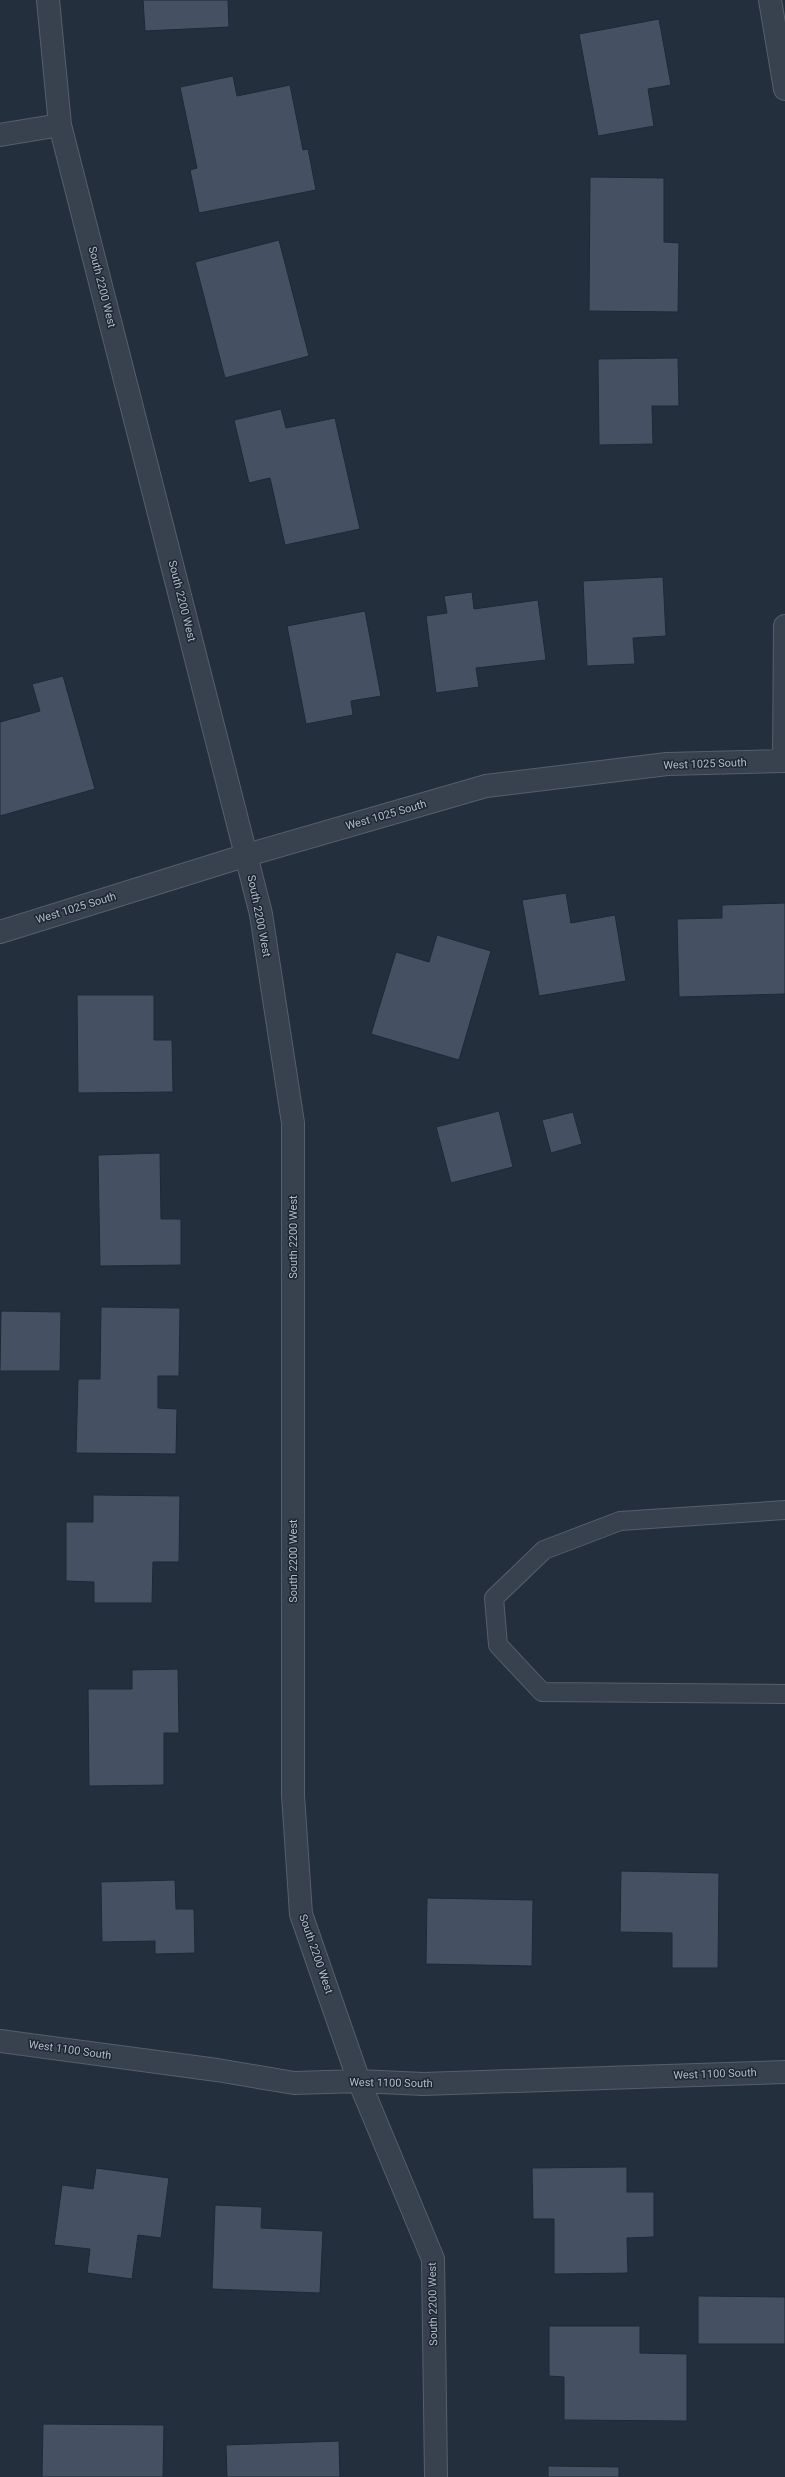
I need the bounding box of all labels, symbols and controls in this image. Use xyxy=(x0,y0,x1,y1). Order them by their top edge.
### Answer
street label: South 2200 West xyxy=(86,245,118,329)
street label: South 2200 West xyxy=(166,559,198,643)
street label: West 1025 South xyxy=(663,756,747,772)
street label: West 1025 South xyxy=(344,797,428,833)
street label: South 2200 West xyxy=(245,874,273,959)
street label: West 1025 South xyxy=(34,890,118,926)
street label: South 2200 West xyxy=(287,1195,300,1279)
street label: South 2200 West xyxy=(287,1519,300,1603)
street label: South 2200 West xyxy=(296,1912,336,1996)
street label: West 1100 South xyxy=(28,2038,112,2062)
street label: West 1100 South xyxy=(673,2066,757,2082)
street label: West 1100 South xyxy=(349,2076,433,2090)
street label: South 2200 West xyxy=(426,2262,440,2346)

